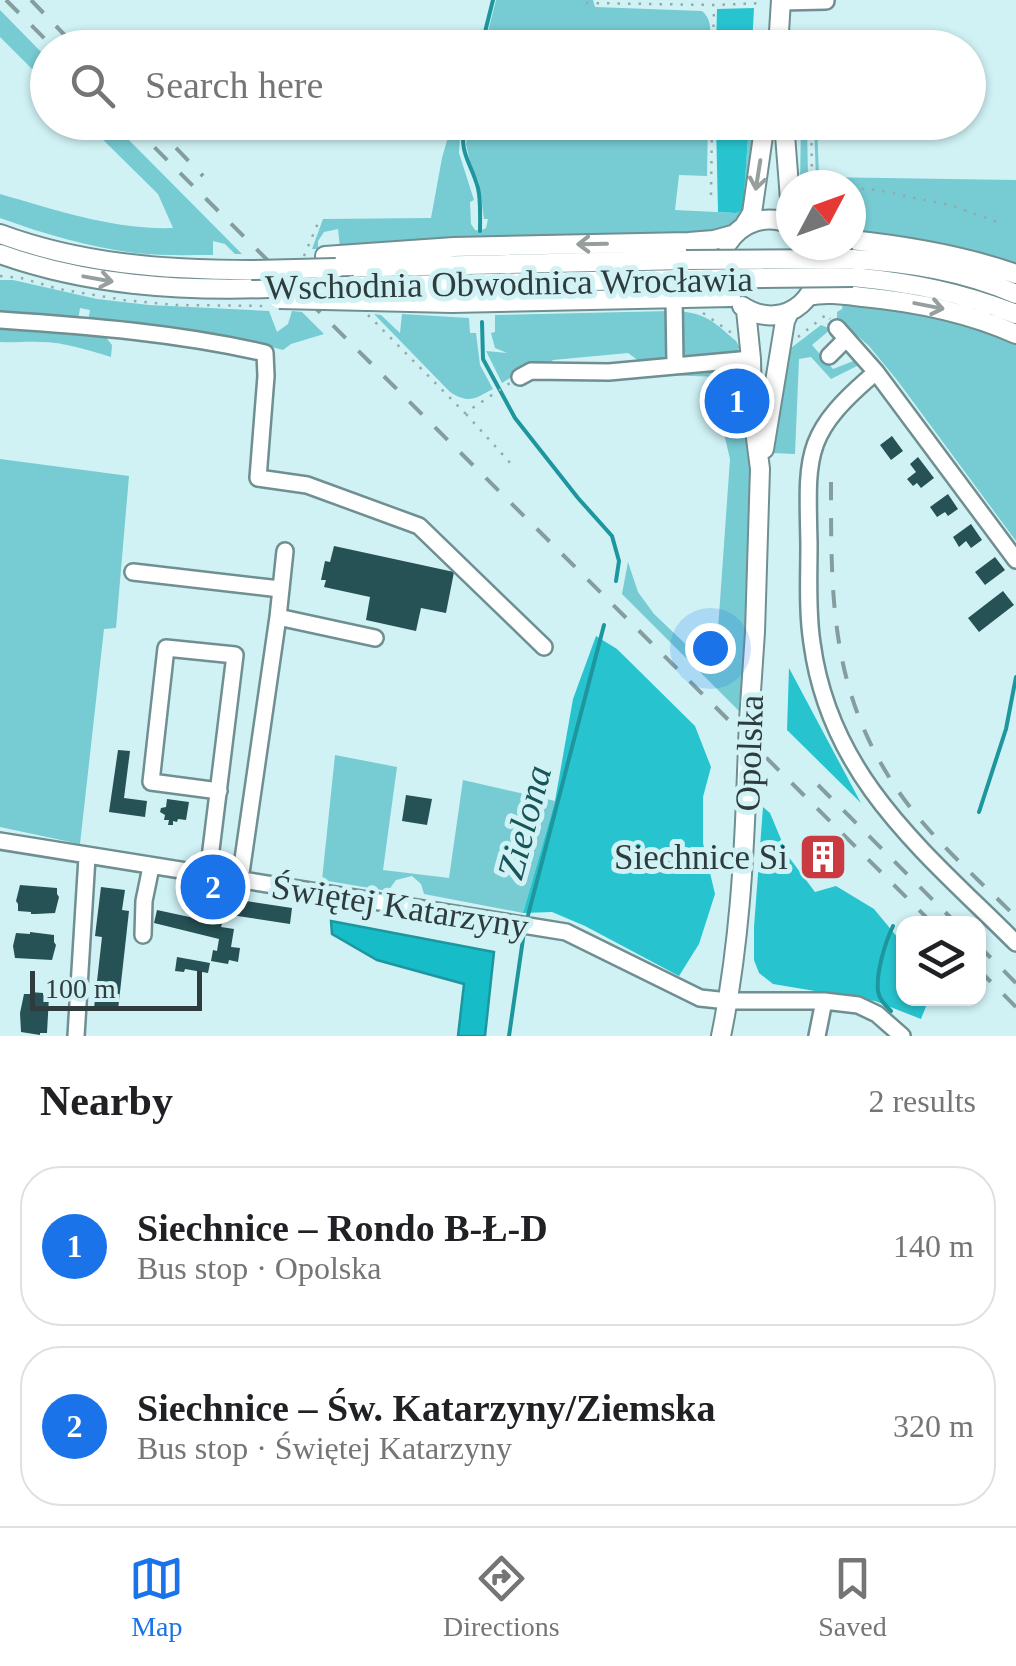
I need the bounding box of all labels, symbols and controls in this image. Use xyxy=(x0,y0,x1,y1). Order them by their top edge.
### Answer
search box xyxy=(30,30,986,140)
icon: search xyxy=(65,58,120,113)
text: Search here xyxy=(145,64,323,106)
one-way arrow xyxy=(748,159,766,191)
north arrow xyxy=(776,170,866,260)
one-way arrow xyxy=(576,235,608,254)
street label: Wschodnia Obwodnica Wrocławia xyxy=(265,260,754,307)
one-way arrow xyxy=(81,270,114,289)
one-way arrow xyxy=(913,297,945,316)
pin: 1 xyxy=(704,364,770,438)
your location xyxy=(685,623,736,674)
street label: Opolska xyxy=(728,694,771,812)
water label: Zielona xyxy=(489,760,559,884)
building icon: Siechnice Si xyxy=(797,831,849,883)
place label: Siechnice Si xyxy=(614,838,788,877)
pin: 2 xyxy=(180,850,246,924)
street label: Świętej Katarzyny xyxy=(269,866,532,946)
map controls xyxy=(896,916,986,1006)
button: layers xyxy=(896,916,986,1006)
scale bar xyxy=(30,966,202,1010)
text: 100 m xyxy=(45,973,116,1004)
text: Nearby xyxy=(40,1078,173,1124)
text: 2 results xyxy=(868,1083,976,1119)
text: Siechnice – Rondo B-Ł-D xyxy=(137,1207,548,1249)
text: 1 xyxy=(67,1228,83,1264)
text: 140 m xyxy=(893,1228,974,1264)
text: Bus stop · Opolska xyxy=(137,1250,381,1286)
text: Siechnice – Św. Katarzyny/Ziemska xyxy=(137,1387,715,1429)
text: 2 xyxy=(67,1408,83,1444)
text: 320 m xyxy=(893,1408,974,1444)
text: Bus stop · Świętej Katarzyny xyxy=(137,1430,512,1466)
tab: Map xyxy=(129,1551,184,1643)
tab: Directions xyxy=(443,1551,560,1643)
tab: Saved xyxy=(818,1551,887,1643)

